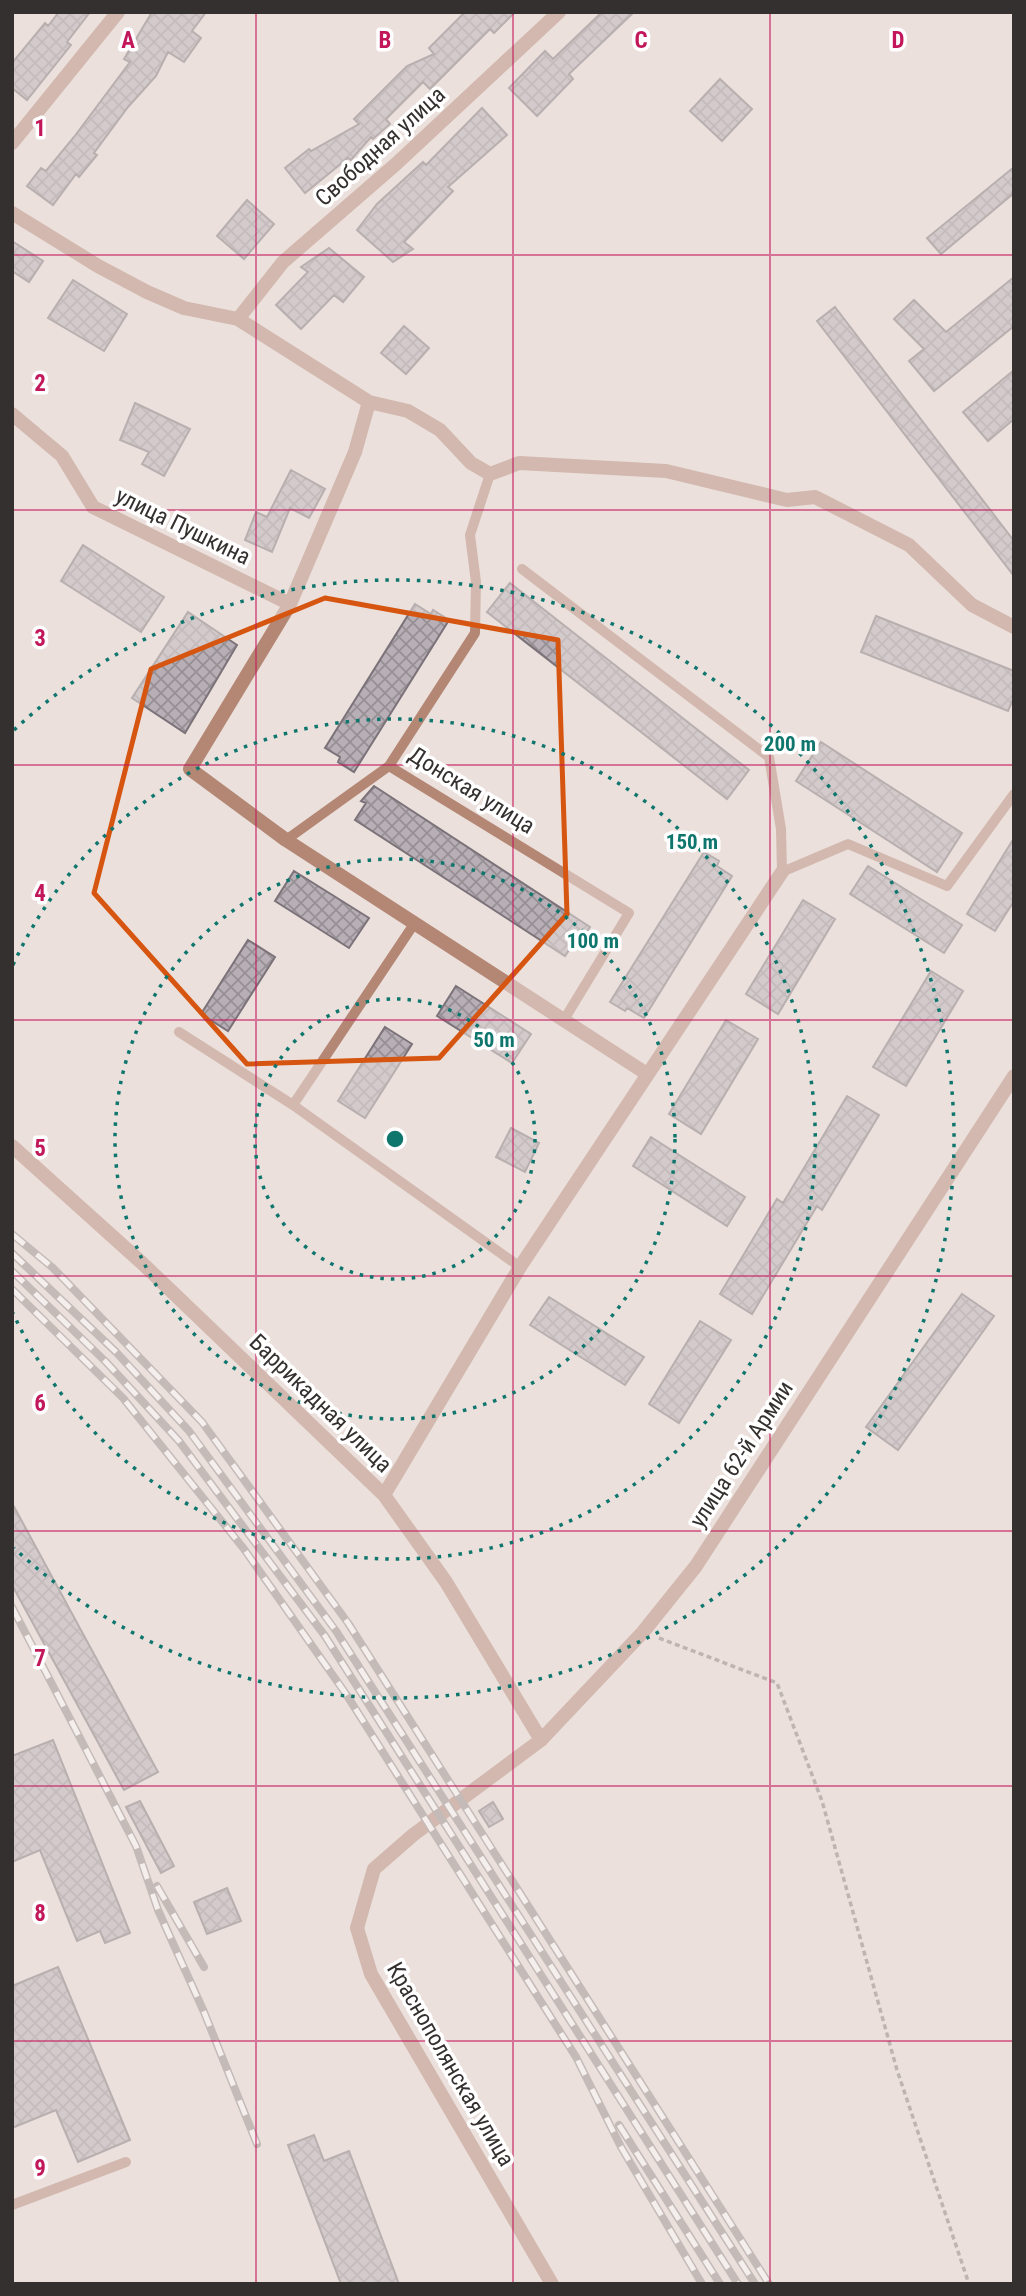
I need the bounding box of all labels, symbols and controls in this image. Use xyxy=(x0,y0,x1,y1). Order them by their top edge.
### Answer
text: A xyxy=(121,27,135,54)
text: B xyxy=(379,27,391,54)
text: C xyxy=(634,27,648,54)
text: D xyxy=(892,27,905,54)
street label: Свободная улица xyxy=(310,81,451,212)
text: 1 xyxy=(34,115,46,142)
text: 2 xyxy=(34,370,46,397)
street label: улица Пушкина xyxy=(111,482,255,571)
text: 3 xyxy=(34,625,46,652)
text: 200 m xyxy=(764,732,816,756)
street label: Донская улица xyxy=(404,741,540,840)
text: 150 m xyxy=(666,830,718,854)
text: 4 xyxy=(34,880,46,907)
text: 100 m xyxy=(567,929,619,953)
text: 50 m xyxy=(473,1028,515,1052)
centre of rings xyxy=(383,1127,407,1151)
text: 5 xyxy=(34,1135,46,1162)
street label: Баррикадная улица xyxy=(244,1329,397,1478)
street label: улица 62-й Армии xyxy=(684,1376,799,1533)
text: 6 xyxy=(34,1390,46,1417)
text: 7 xyxy=(34,1645,46,1672)
text: 8 xyxy=(34,1900,46,1927)
street label: Краснополянская улица xyxy=(381,1957,520,2171)
text: 9 xyxy=(34,2155,46,2182)

